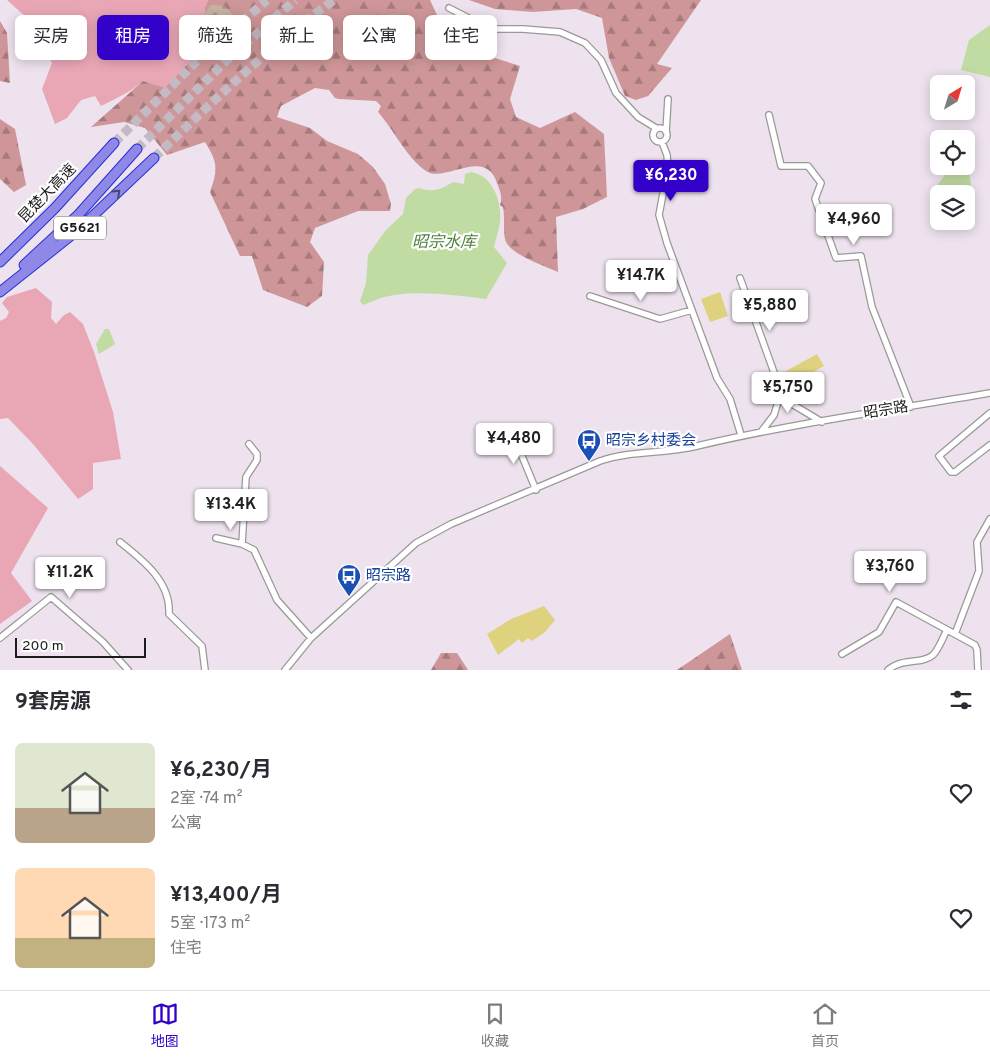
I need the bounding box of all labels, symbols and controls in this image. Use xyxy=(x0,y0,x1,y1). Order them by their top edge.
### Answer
chip: 买房 xyxy=(15,15,87,60)
chip: 租房 xyxy=(97,15,169,60)
chip: 筛选 xyxy=(179,15,251,60)
chip: 新上 xyxy=(261,15,333,60)
chip: 公寓 xyxy=(343,15,415,60)
chip: 住宅 xyxy=(425,15,497,60)
north arrow xyxy=(930,75,975,120)
map controls xyxy=(930,75,975,230)
button: locate xyxy=(930,130,975,175)
street label: 昆楚大高速 xyxy=(15,160,81,228)
pin: ¥6,230 xyxy=(630,160,712,202)
text: ¥6,230 xyxy=(644,166,698,186)
button: layers xyxy=(930,185,975,230)
one-way arrow xyxy=(112,190,121,199)
pin: ¥4,960 xyxy=(813,204,895,246)
text: ¥4,960 xyxy=(827,210,881,230)
road number: G5621 xyxy=(54,217,106,240)
water label: 昭宗水库 xyxy=(412,233,479,253)
pin: ¥14.7K xyxy=(600,260,682,302)
text: ¥14.7K xyxy=(617,266,665,286)
pin: ¥5,880 xyxy=(729,290,811,332)
text: ¥5,880 xyxy=(743,296,797,316)
pin: ¥5,750 xyxy=(747,372,829,414)
text: ¥5,750 xyxy=(763,378,813,398)
street label: 昭宗路 xyxy=(862,398,910,424)
pin: ¥4,480 xyxy=(473,422,555,465)
bus stop icon: 昭宗乡村委会 xyxy=(576,428,602,462)
text: ¥4,480 xyxy=(487,429,541,449)
place label: 昭宗乡村委会 xyxy=(606,431,696,451)
pin: ¥13.4K xyxy=(190,488,272,531)
text: ¥13.4K xyxy=(206,495,256,515)
pin: ¥3,760 xyxy=(849,550,931,593)
pin: ¥11.2K xyxy=(29,556,111,599)
text: ¥3,760 xyxy=(865,557,915,577)
text: ¥11.2K xyxy=(46,563,94,583)
bus stop icon: 昭宗路 xyxy=(336,563,362,597)
place label: 昭宗路 xyxy=(366,567,411,586)
scale bar xyxy=(15,635,146,658)
text: 200 m xyxy=(22,638,64,655)
icon: filters xyxy=(947,686,975,714)
text: 9套房源 xyxy=(15,689,91,716)
text: ¥6,230/月 xyxy=(170,757,272,784)
icon: home xyxy=(55,763,115,823)
icon: heart xyxy=(947,779,975,807)
text: 2室 · 74 m² xyxy=(170,789,242,809)
text: 公寓 xyxy=(170,814,202,834)
text: ¥13,400/月 xyxy=(170,882,282,909)
icon: home xyxy=(55,888,115,948)
icon: heart xyxy=(947,904,975,932)
text: 5室 · 173 m² xyxy=(170,914,250,934)
text: 住宅 xyxy=(170,939,202,959)
tab: 地图 xyxy=(151,1000,179,1051)
tab: 收藏 xyxy=(481,1000,509,1051)
tab: 首页 xyxy=(811,1000,839,1051)

